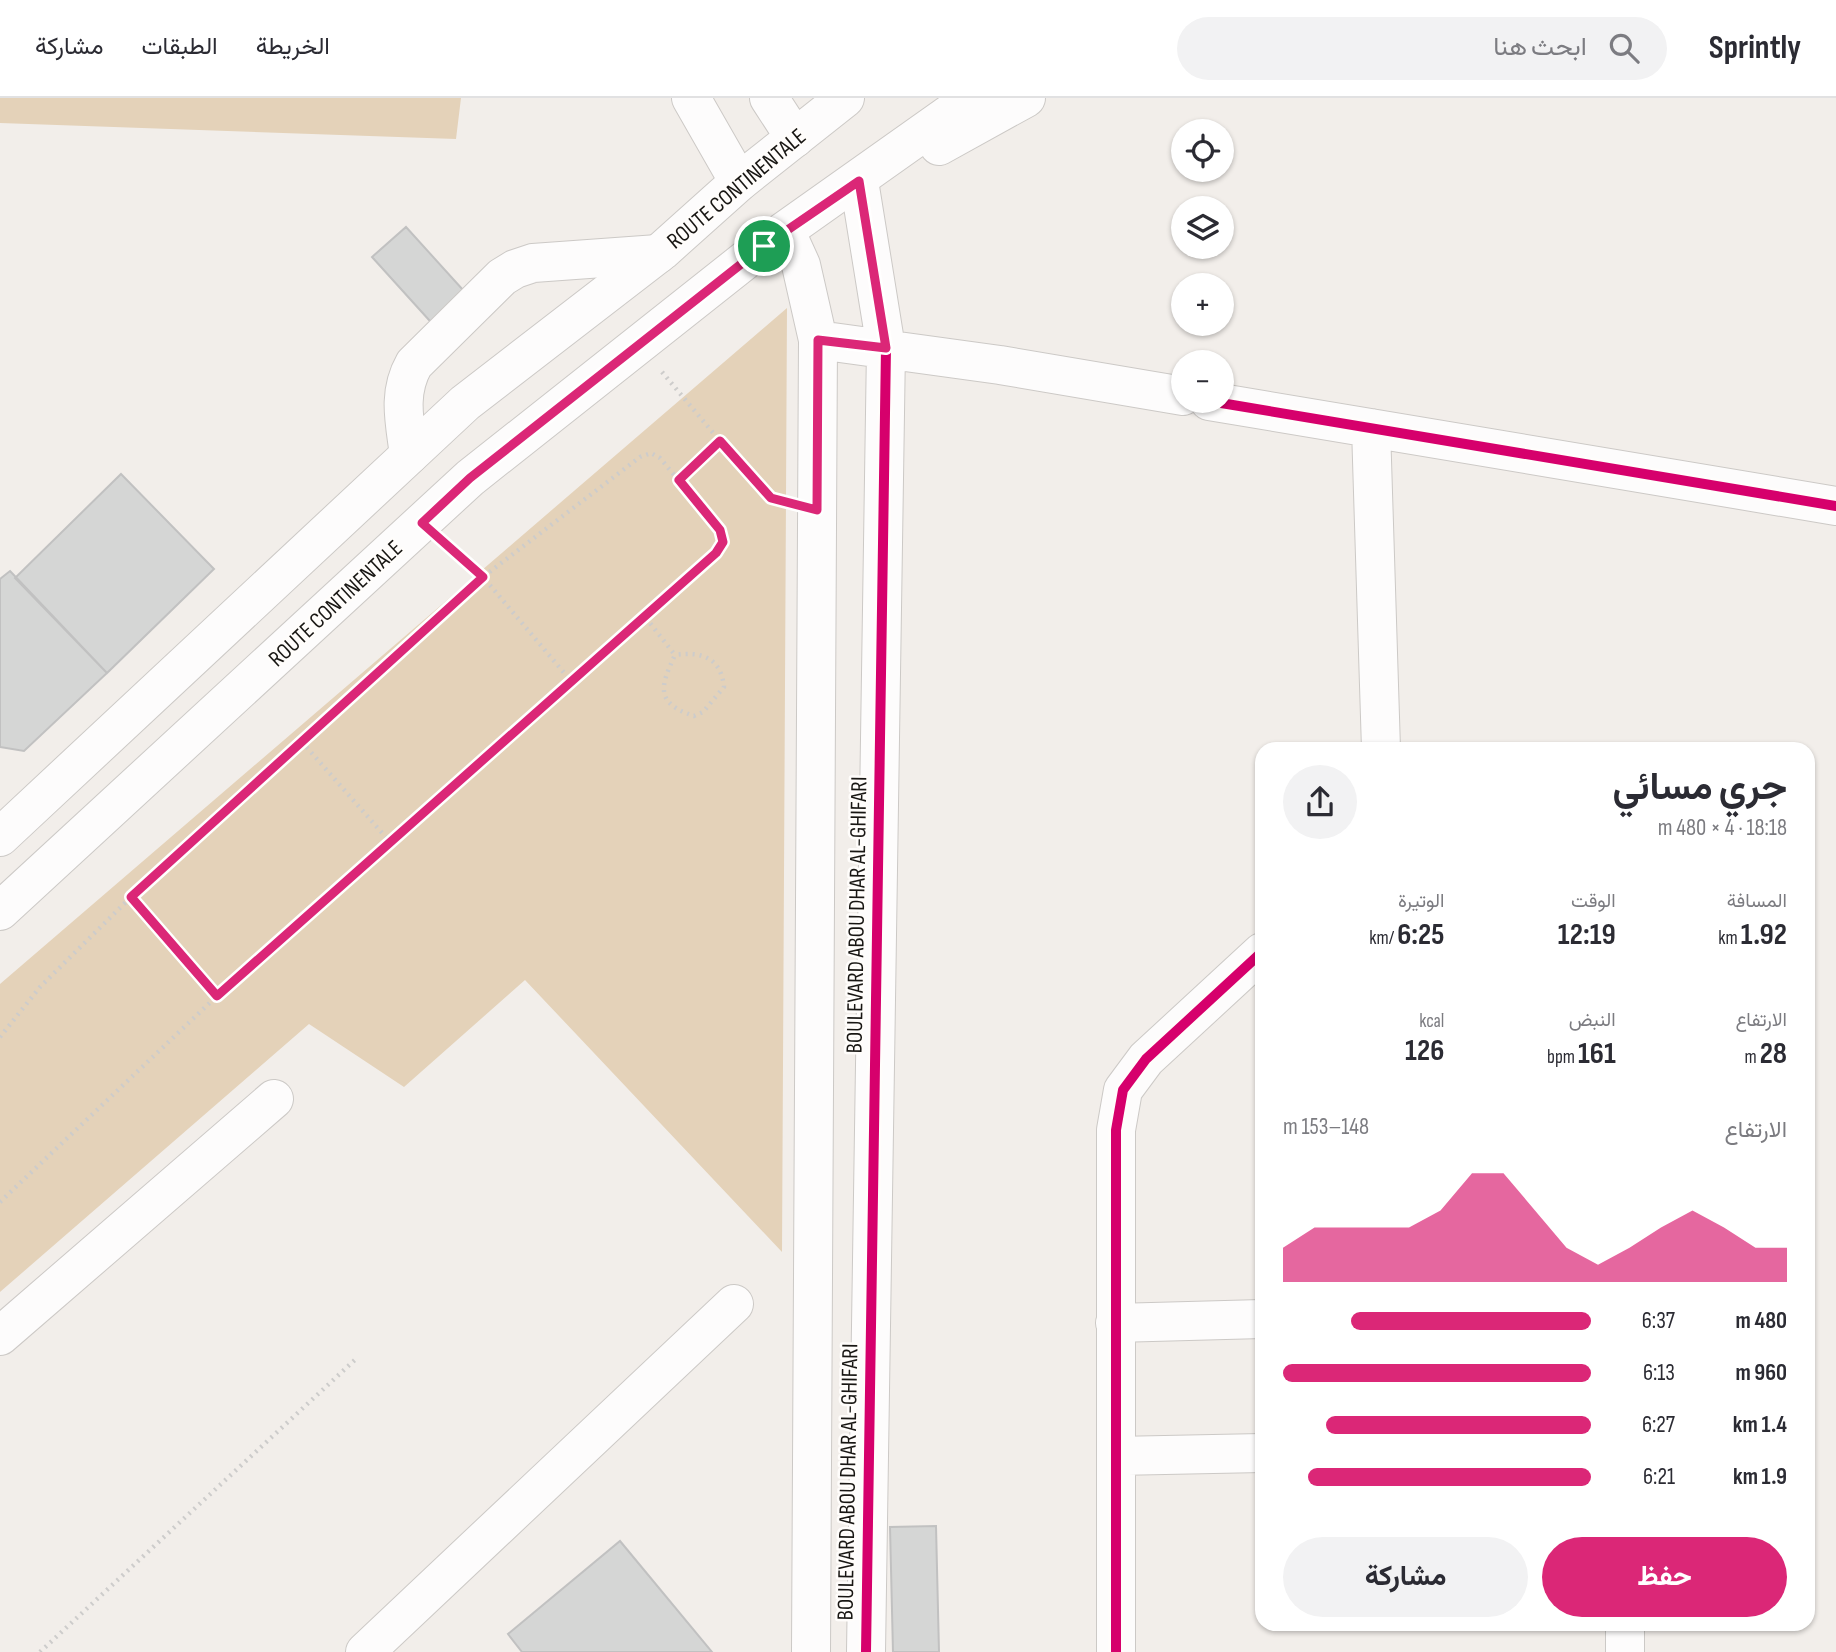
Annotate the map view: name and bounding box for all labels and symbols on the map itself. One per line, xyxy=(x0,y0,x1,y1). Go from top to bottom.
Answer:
street label: ROUTE CONTINENTALE xyxy=(661,122,812,255)
pin xyxy=(734,216,794,276)
street label: ROUTE CONTINENTALE xyxy=(263,535,408,673)
street label: BOULEVARD ABOU DHAR AL-GHIFARI xyxy=(841,776,873,1054)
street label: BOULEVARD ABOU DHAR AL-GHIFARI xyxy=(832,1343,864,1621)

